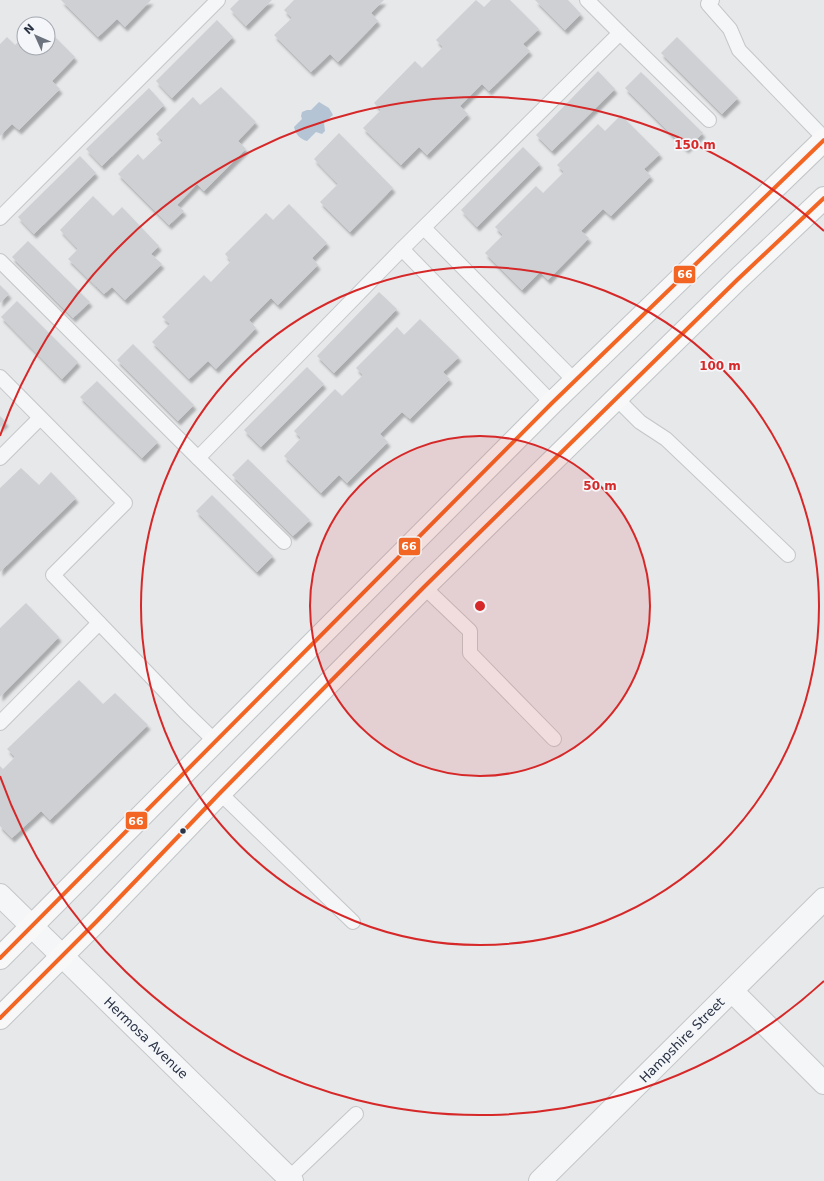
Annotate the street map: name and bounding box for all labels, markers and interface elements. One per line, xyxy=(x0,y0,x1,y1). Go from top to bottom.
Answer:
north arrow xyxy=(16,16,56,56)
text: N xyxy=(21,21,37,37)
text: 150 m xyxy=(674,138,716,152)
line badge: 66 xyxy=(673,265,696,284)
text: 66 xyxy=(677,268,693,281)
text: 100 m xyxy=(699,359,741,373)
text: 50 m xyxy=(583,479,617,493)
line badge: 66 xyxy=(398,537,421,556)
text: 66 xyxy=(401,540,417,553)
centre of rings xyxy=(473,599,487,613)
line badge: 66 xyxy=(125,811,148,830)
text: 66 xyxy=(128,815,144,828)
unlabelled marker xyxy=(178,826,188,836)
street label: Hermosa Avenue xyxy=(101,994,191,1082)
street label: Hampshire Street xyxy=(636,994,728,1086)

